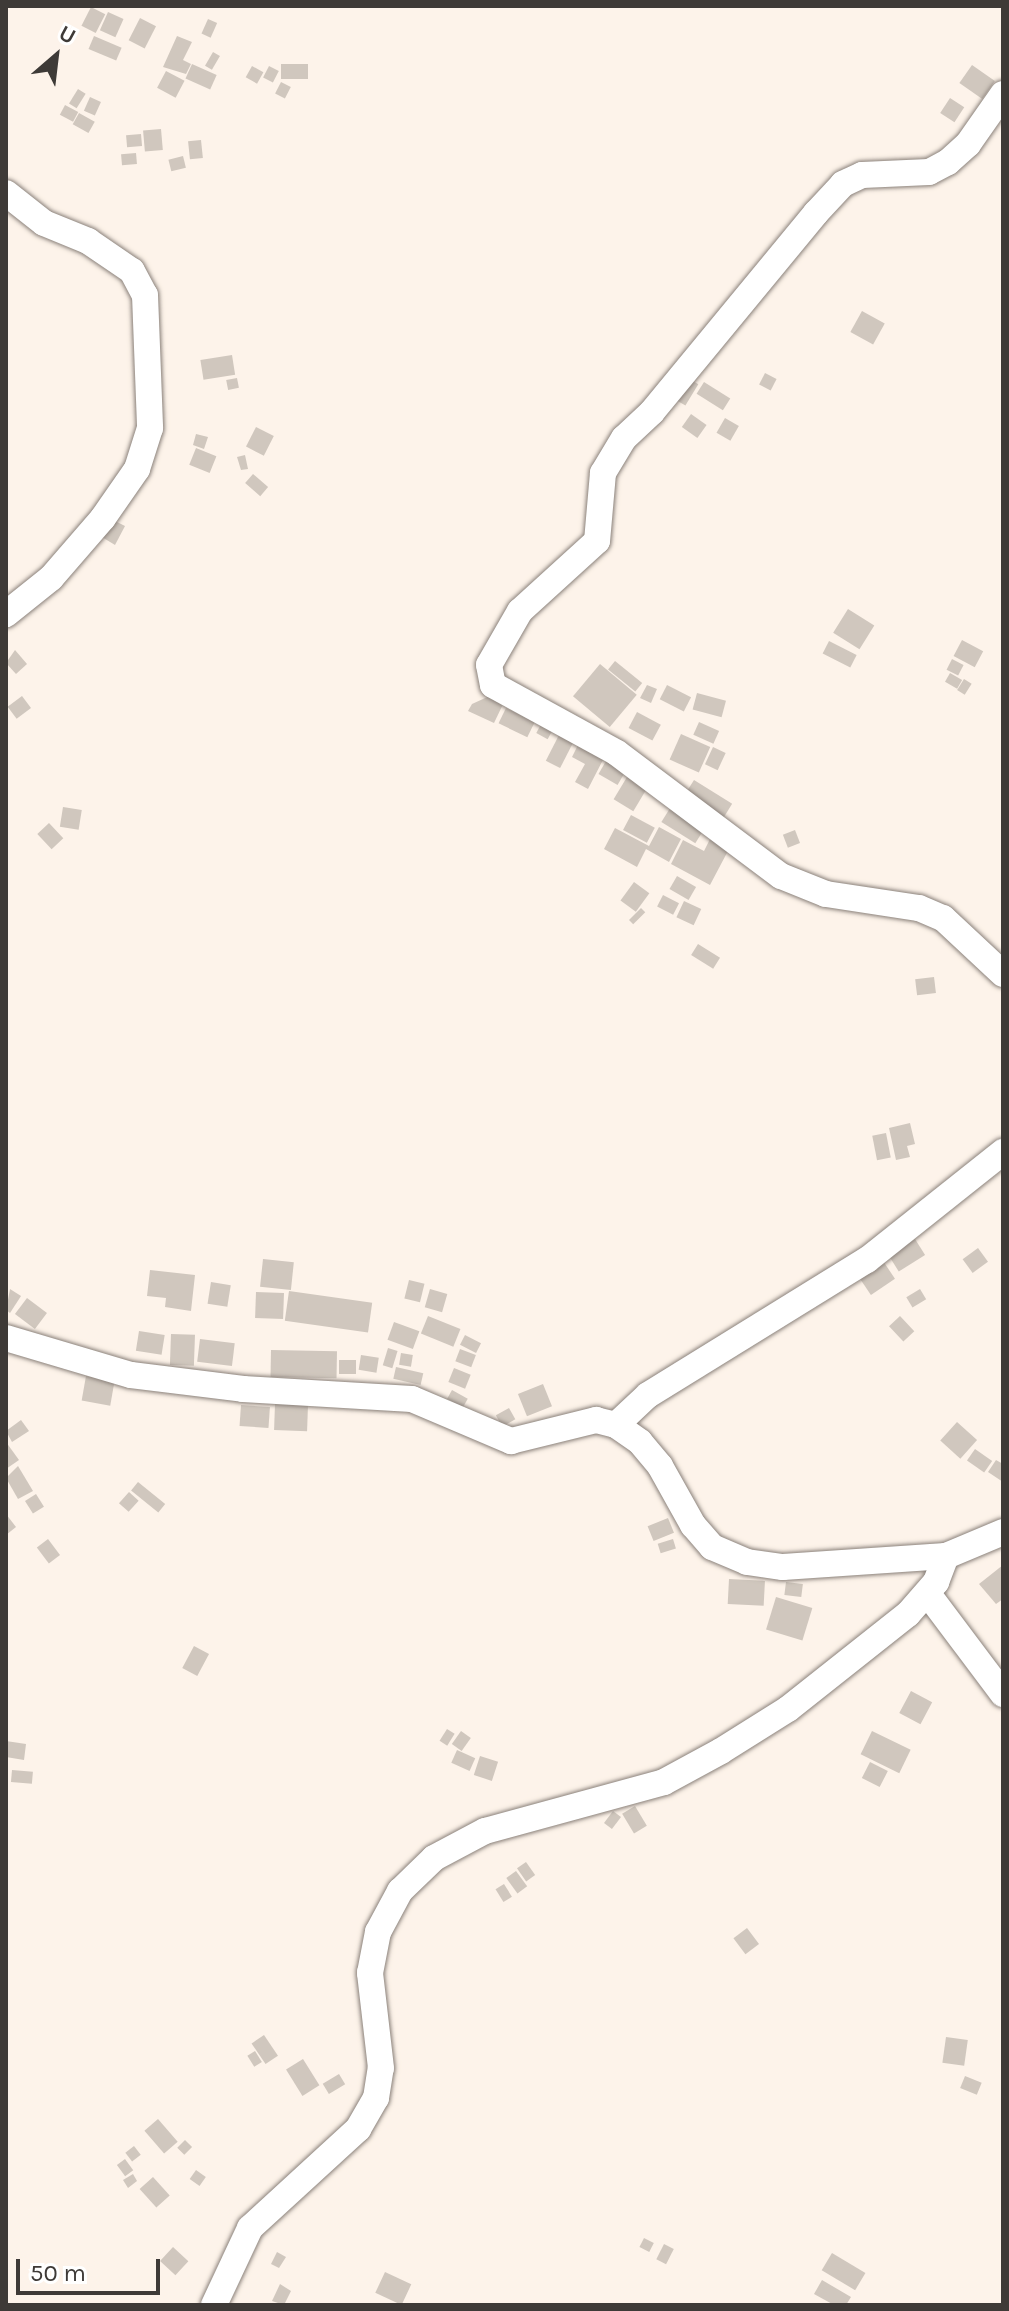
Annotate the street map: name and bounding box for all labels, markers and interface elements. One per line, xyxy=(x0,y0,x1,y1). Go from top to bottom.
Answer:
north arrow xyxy=(16,16,96,96)
text: U xyxy=(54,20,80,50)
scale bar xyxy=(20,2243,164,2293)
text: 50 m xyxy=(30,2259,86,2287)

